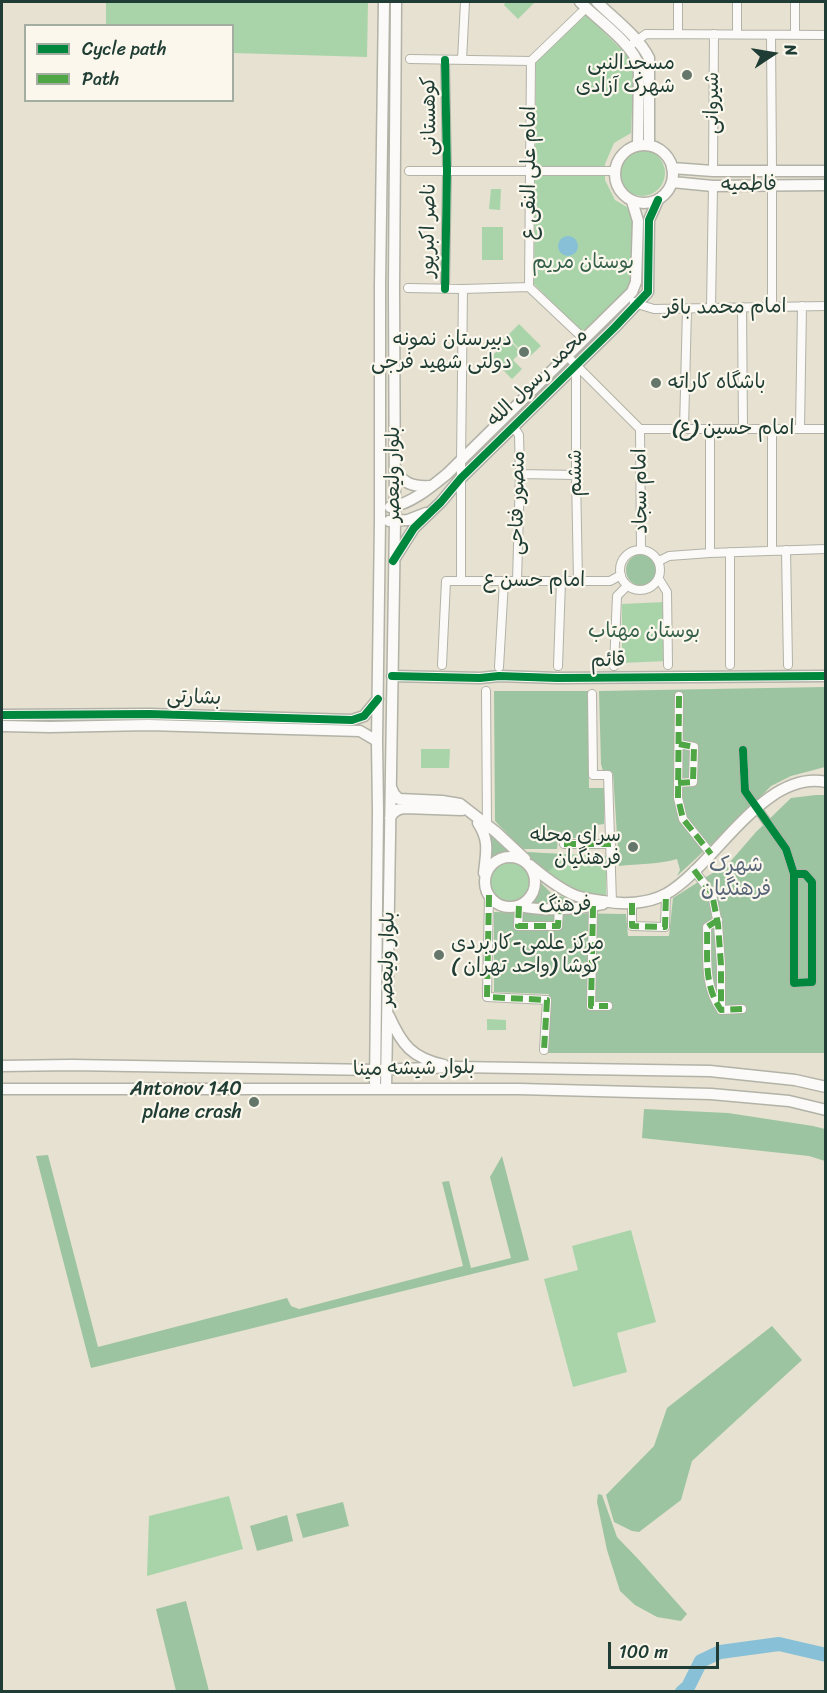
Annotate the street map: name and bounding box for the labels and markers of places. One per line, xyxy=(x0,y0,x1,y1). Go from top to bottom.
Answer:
place label: مسجدالنبی شهرک آزادی xyxy=(576,52,675,99)
marker: مسجدالنبی شهرک آزادی xyxy=(680,68,694,82)
place label: دبیرستان نمونه دولتی شهید فرجی xyxy=(371,328,512,375)
marker: دبیرستان نمونه دولتی شهید فرجی xyxy=(517,345,531,359)
place label: باشگاه کاراته xyxy=(668,371,766,395)
marker: باشگاه کاراته xyxy=(649,376,663,390)
place label: سرای محله فرهنگیان xyxy=(530,824,621,871)
marker: سرای محله فرهنگیان xyxy=(626,840,640,854)
place label: مرکز علمی-کاربردی کوشا (واحد تهران ) xyxy=(451,932,604,979)
marker: مرکز علمی-کاربردی کوشا (واحد تهران ) xyxy=(432,948,446,962)
place label: Antonov 140 plane crash xyxy=(130,1078,242,1125)
marker: Antonov 140 plane crash xyxy=(247,1095,261,1109)

